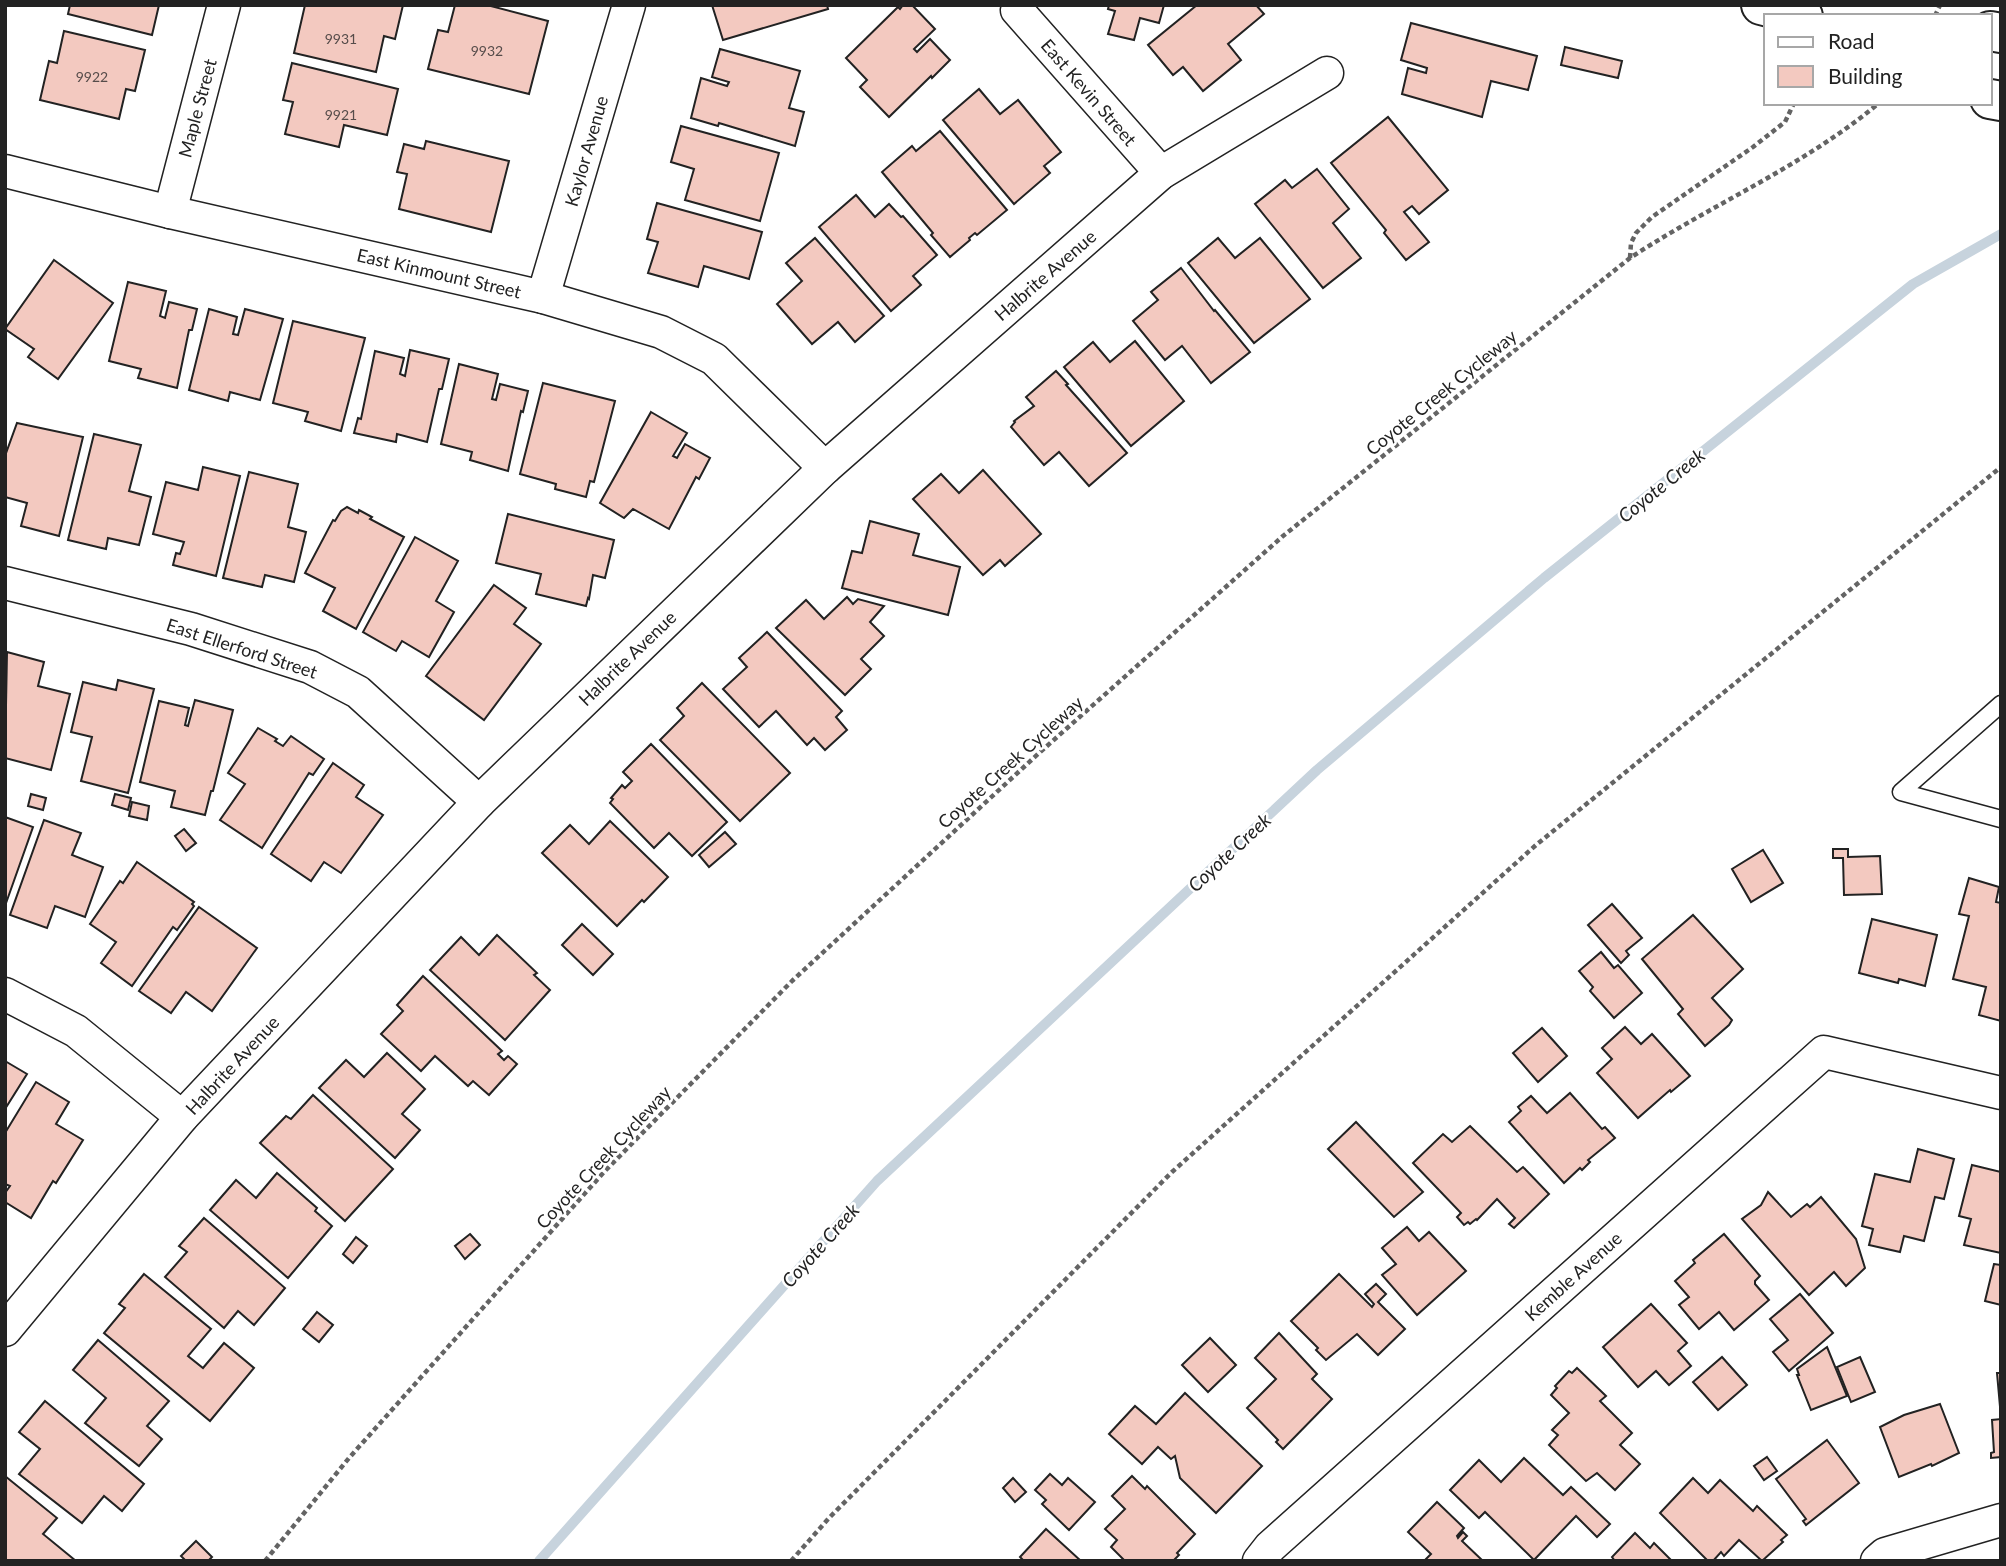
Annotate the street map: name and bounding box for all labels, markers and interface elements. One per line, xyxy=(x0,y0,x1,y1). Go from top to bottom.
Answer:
legend xyxy=(1764,14,1992,105)
text: Road xyxy=(1828,28,1875,53)
house number: 9931 xyxy=(325,30,357,47)
street label: East Kevin Street xyxy=(1037,34,1142,150)
house number: 9932 xyxy=(471,42,503,59)
street label: Maple Street xyxy=(173,56,221,160)
text: Building xyxy=(1828,63,1903,88)
house number: 9922 xyxy=(76,68,108,85)
street label: Kaylor Avenue xyxy=(560,93,612,209)
house number: 9921 xyxy=(325,106,357,123)
street label: Halbrite Avenue xyxy=(990,225,1100,325)
street label: East Kinmount Street xyxy=(355,243,524,303)
street label: Coyote Creek Cycleway xyxy=(1361,324,1521,459)
water label: Coyote Creek xyxy=(1613,442,1710,527)
street label: Halbrite Avenue xyxy=(574,606,680,710)
street label: East Ellerford Street xyxy=(164,613,321,683)
street label: Coyote Creek Cycleway xyxy=(933,691,1087,833)
water label: Coyote Creek xyxy=(1183,807,1276,896)
street label: Halbrite Avenue xyxy=(181,1011,283,1119)
street label: Coyote Creek Cycleway xyxy=(531,1080,675,1233)
water label: Coyote Creek xyxy=(776,1198,864,1292)
street label: Kemble Avenue xyxy=(1520,1227,1626,1325)

